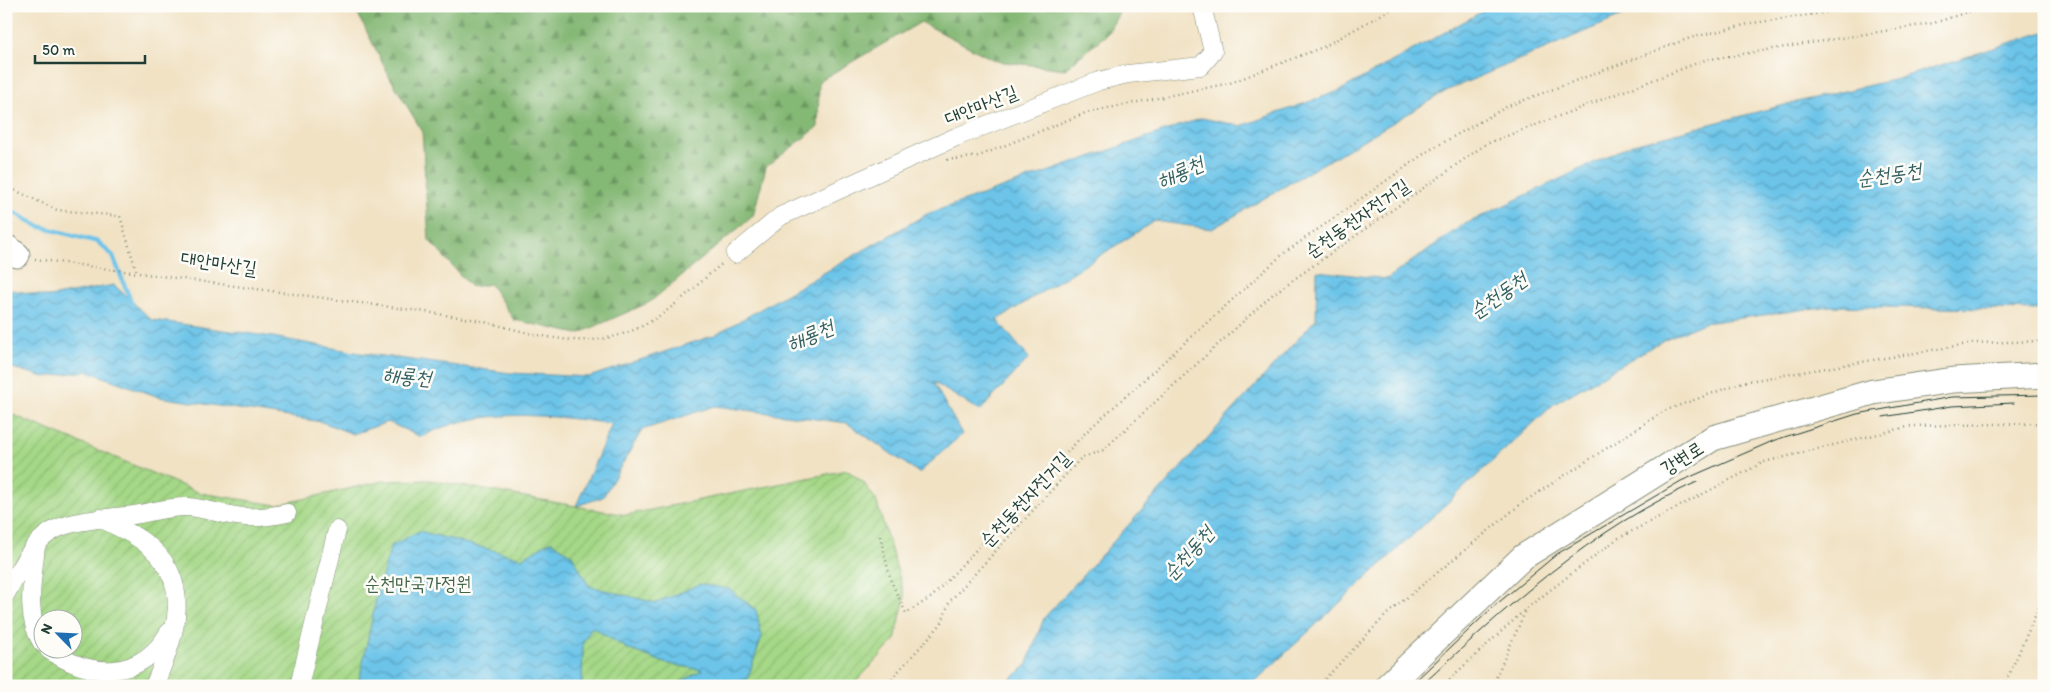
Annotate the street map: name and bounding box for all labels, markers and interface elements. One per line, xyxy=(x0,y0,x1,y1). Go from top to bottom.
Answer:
scale bar xyxy=(35,32,145,64)
text: 50 m xyxy=(42,41,75,59)
street label: 대안마산길 xyxy=(941,80,1021,130)
water label: 해룡천 xyxy=(1153,150,1209,193)
water label: 순천동천 xyxy=(1855,157,1924,190)
street label: 순천동천자전거길 xyxy=(1300,174,1414,262)
street label: 대안마산길 xyxy=(180,246,258,280)
water label: 순천동천 xyxy=(1465,266,1533,323)
water label: 해룡천 xyxy=(783,314,839,355)
water label: 해룡천 xyxy=(382,362,434,390)
street label: 강변로 xyxy=(1656,436,1708,480)
street label: 순천동천자전거길 xyxy=(975,446,1075,552)
water label: 순천동천 xyxy=(1158,520,1220,585)
park label: 순천만국가정원 xyxy=(364,572,472,595)
north arrow xyxy=(32,610,82,660)
text: N xyxy=(37,621,56,637)

